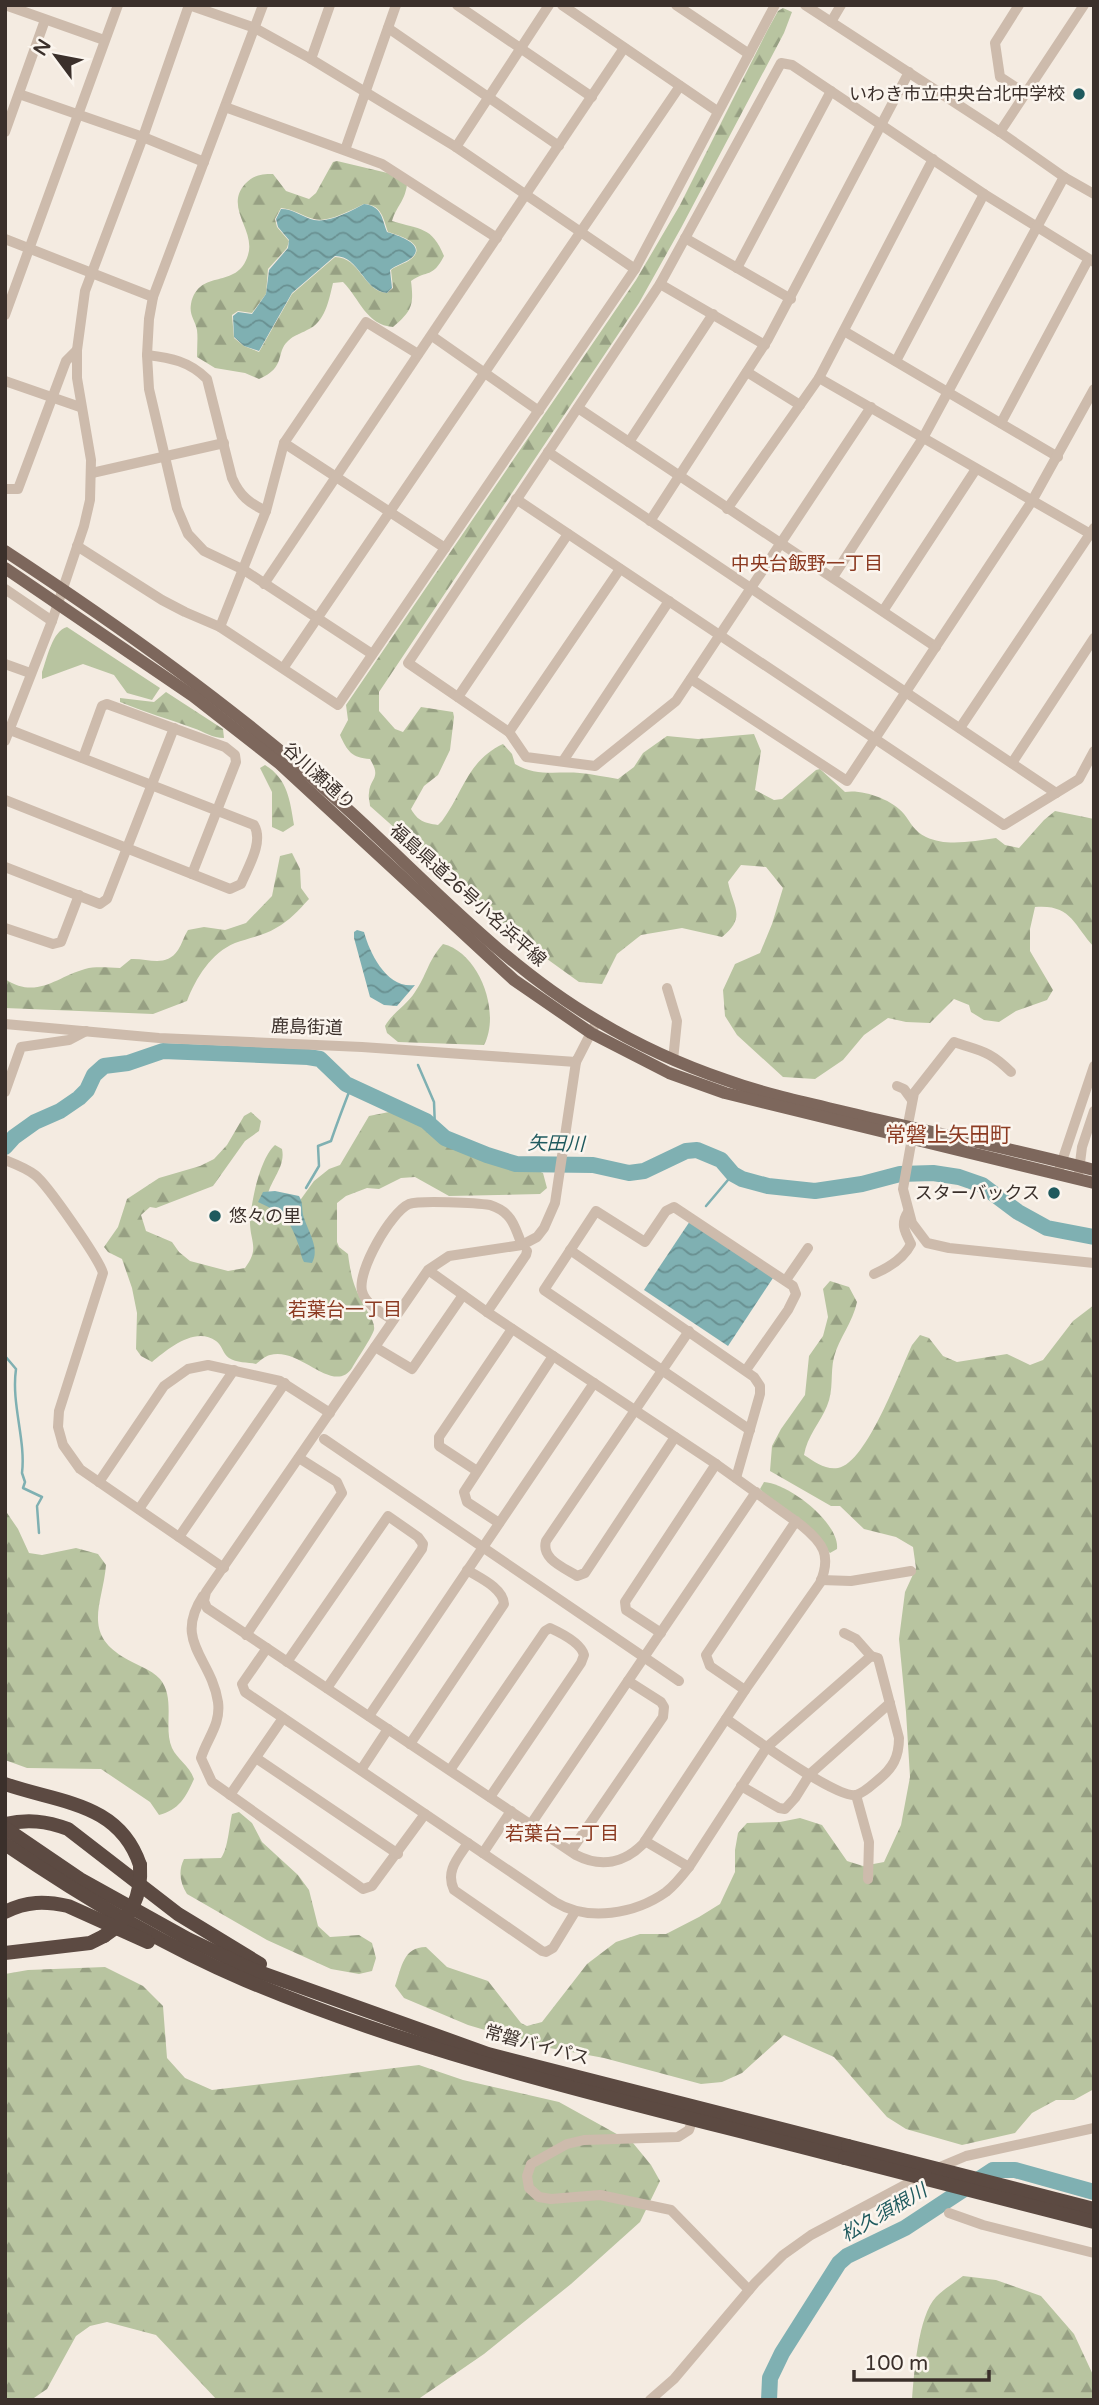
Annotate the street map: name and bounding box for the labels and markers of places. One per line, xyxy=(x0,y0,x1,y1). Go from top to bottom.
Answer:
place label: いわき市立中央台北中学校 xyxy=(849,83,1065,105)
marker: いわき市立中央台北中学校 xyxy=(1071,86,1087,102)
place label: スターバックス xyxy=(915,1182,1040,1204)
marker: スターバックス xyxy=(1046,1185,1062,1201)
place label: 悠々の里 xyxy=(229,1205,301,1227)
marker: 悠々の里 xyxy=(207,1208,223,1224)

